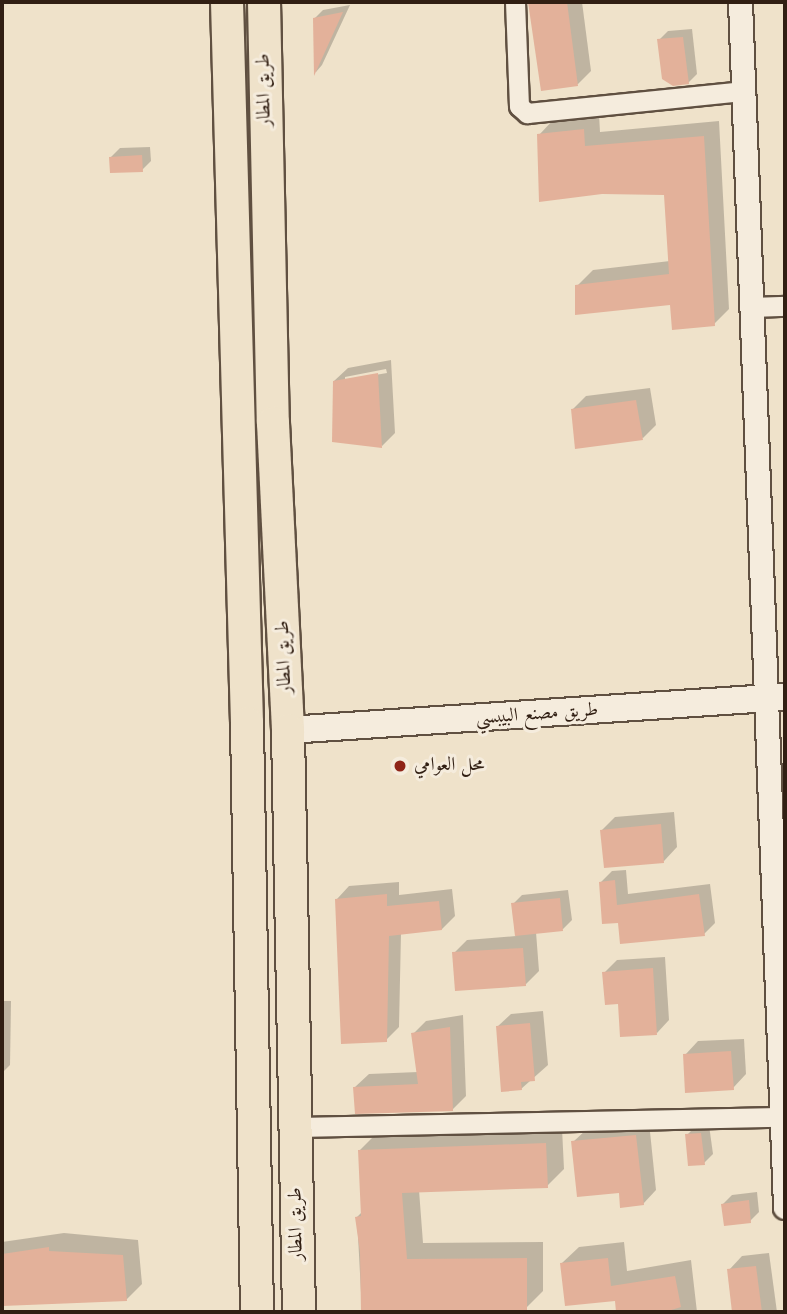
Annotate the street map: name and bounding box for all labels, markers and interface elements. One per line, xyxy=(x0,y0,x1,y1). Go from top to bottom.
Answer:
street label: طريق المطار xyxy=(253,53,277,127)
street label: طريق المطار xyxy=(272,620,298,694)
street label: طريق مصنع البيبسي xyxy=(475,699,599,731)
place label: محل العوامي xyxy=(414,755,485,777)
marker: محل العوامي xyxy=(392,758,408,774)
street label: طريق المطار xyxy=(285,1187,309,1261)

